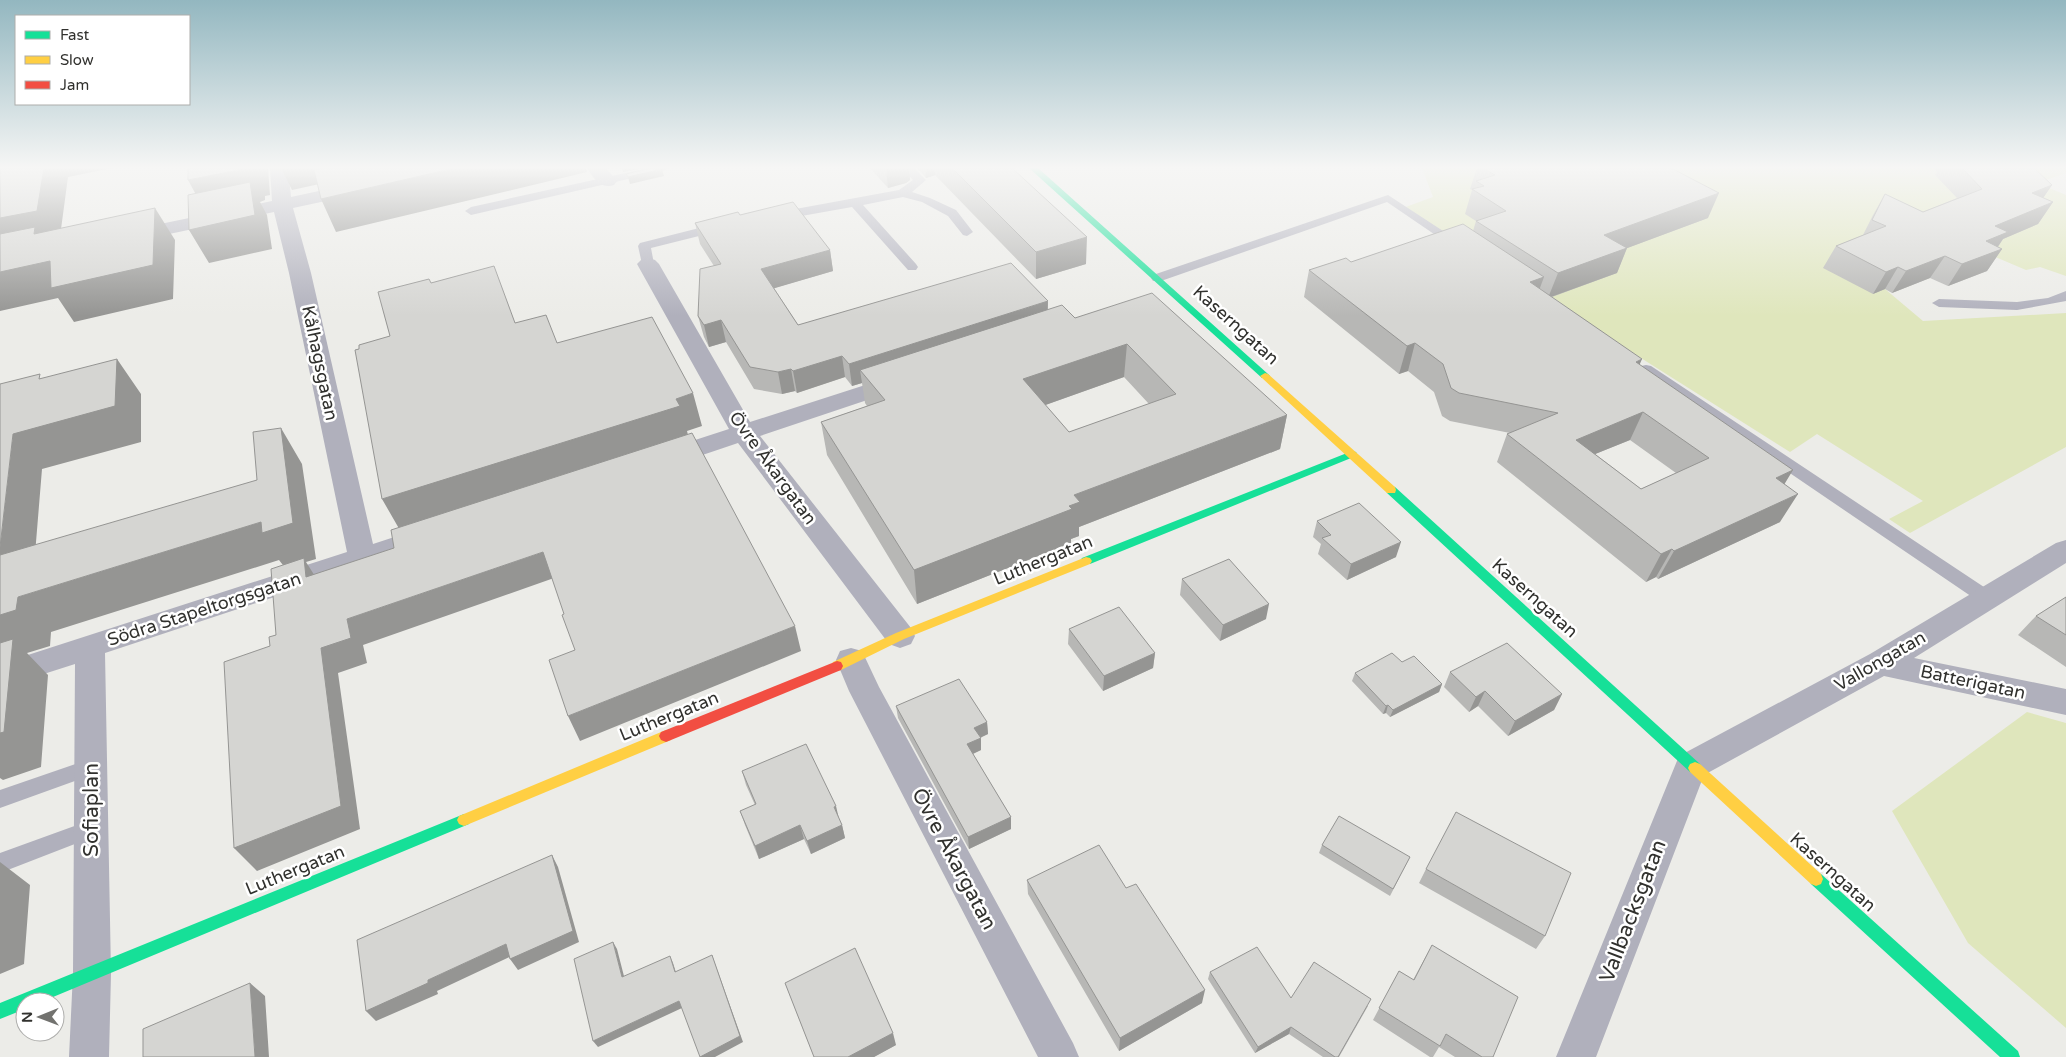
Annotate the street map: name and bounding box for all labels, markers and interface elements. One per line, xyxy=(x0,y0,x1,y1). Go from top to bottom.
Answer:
legend xyxy=(15,15,190,105)
text: Fast xyxy=(60,26,90,44)
text: Slow xyxy=(60,51,94,69)
text: Jam xyxy=(60,76,89,94)
street label: Kaserngatan xyxy=(1188,281,1284,369)
street label: Kålhagsgatan xyxy=(297,304,343,422)
street label: Övre Åkargatan xyxy=(725,407,821,529)
street label: Luthergatan xyxy=(990,530,1096,590)
street label: Kaserngatan xyxy=(1487,554,1583,642)
street label: Södra Stapeltorgsgatan xyxy=(104,567,304,651)
street label: Vallongatan xyxy=(1830,626,1930,696)
street label: Batterigatan xyxy=(1918,660,2028,704)
street label: Luthergatan xyxy=(616,686,722,746)
street label: Sofiaplan xyxy=(79,763,104,857)
street label: Övre Åkargatan xyxy=(906,784,1002,934)
street label: Kaserngatan xyxy=(1785,828,1881,916)
street label: Vallbacksgatan xyxy=(1594,836,1672,986)
street label: Luthergatan xyxy=(242,840,348,900)
north arrow xyxy=(15,992,65,1042)
text: N xyxy=(19,1011,36,1023)

